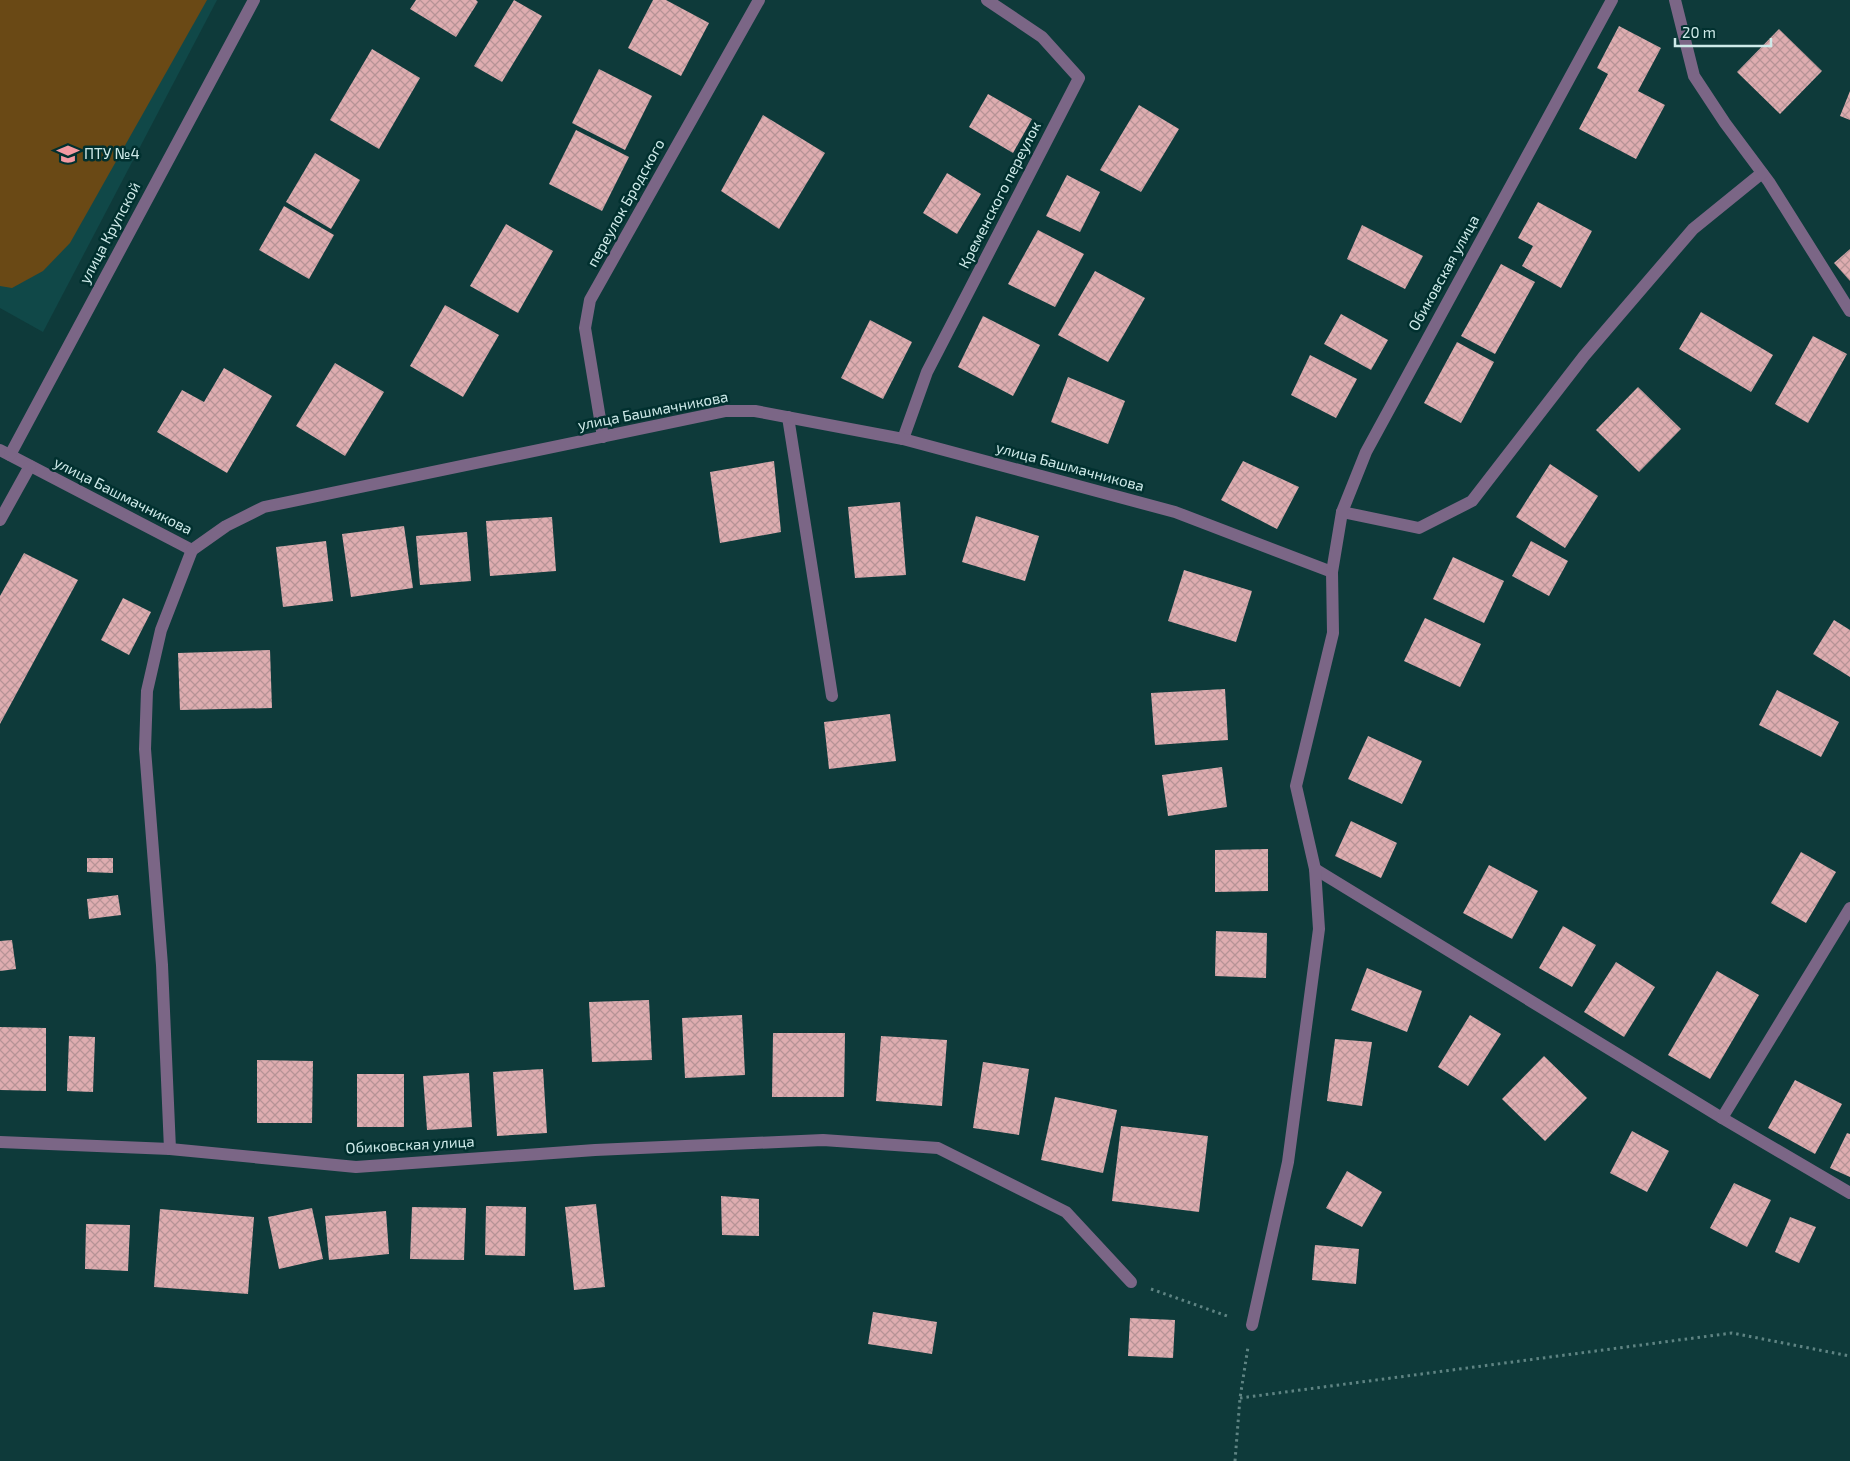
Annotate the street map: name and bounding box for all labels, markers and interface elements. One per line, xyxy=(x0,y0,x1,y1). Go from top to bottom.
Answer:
scale bar xyxy=(1675,15,1771,47)
text: 20 m xyxy=(1682,23,1716,41)
street label: Кременского переулок xyxy=(954,118,1045,271)
street label: переулок Бродского xyxy=(582,135,669,270)
school or university icon: ПТУ №4 xyxy=(55,141,81,167)
place label: ПТУ №4 xyxy=(84,144,140,162)
street label: улица Крупской xyxy=(75,179,144,287)
street label: Обиковская улица xyxy=(1404,212,1483,334)
street label: улица Башмачникова xyxy=(576,387,730,434)
street label: улица Башмачникова xyxy=(994,438,1146,495)
street label: улица Башмачникова xyxy=(51,452,196,539)
street label: Обиковская улица xyxy=(345,1132,475,1157)

